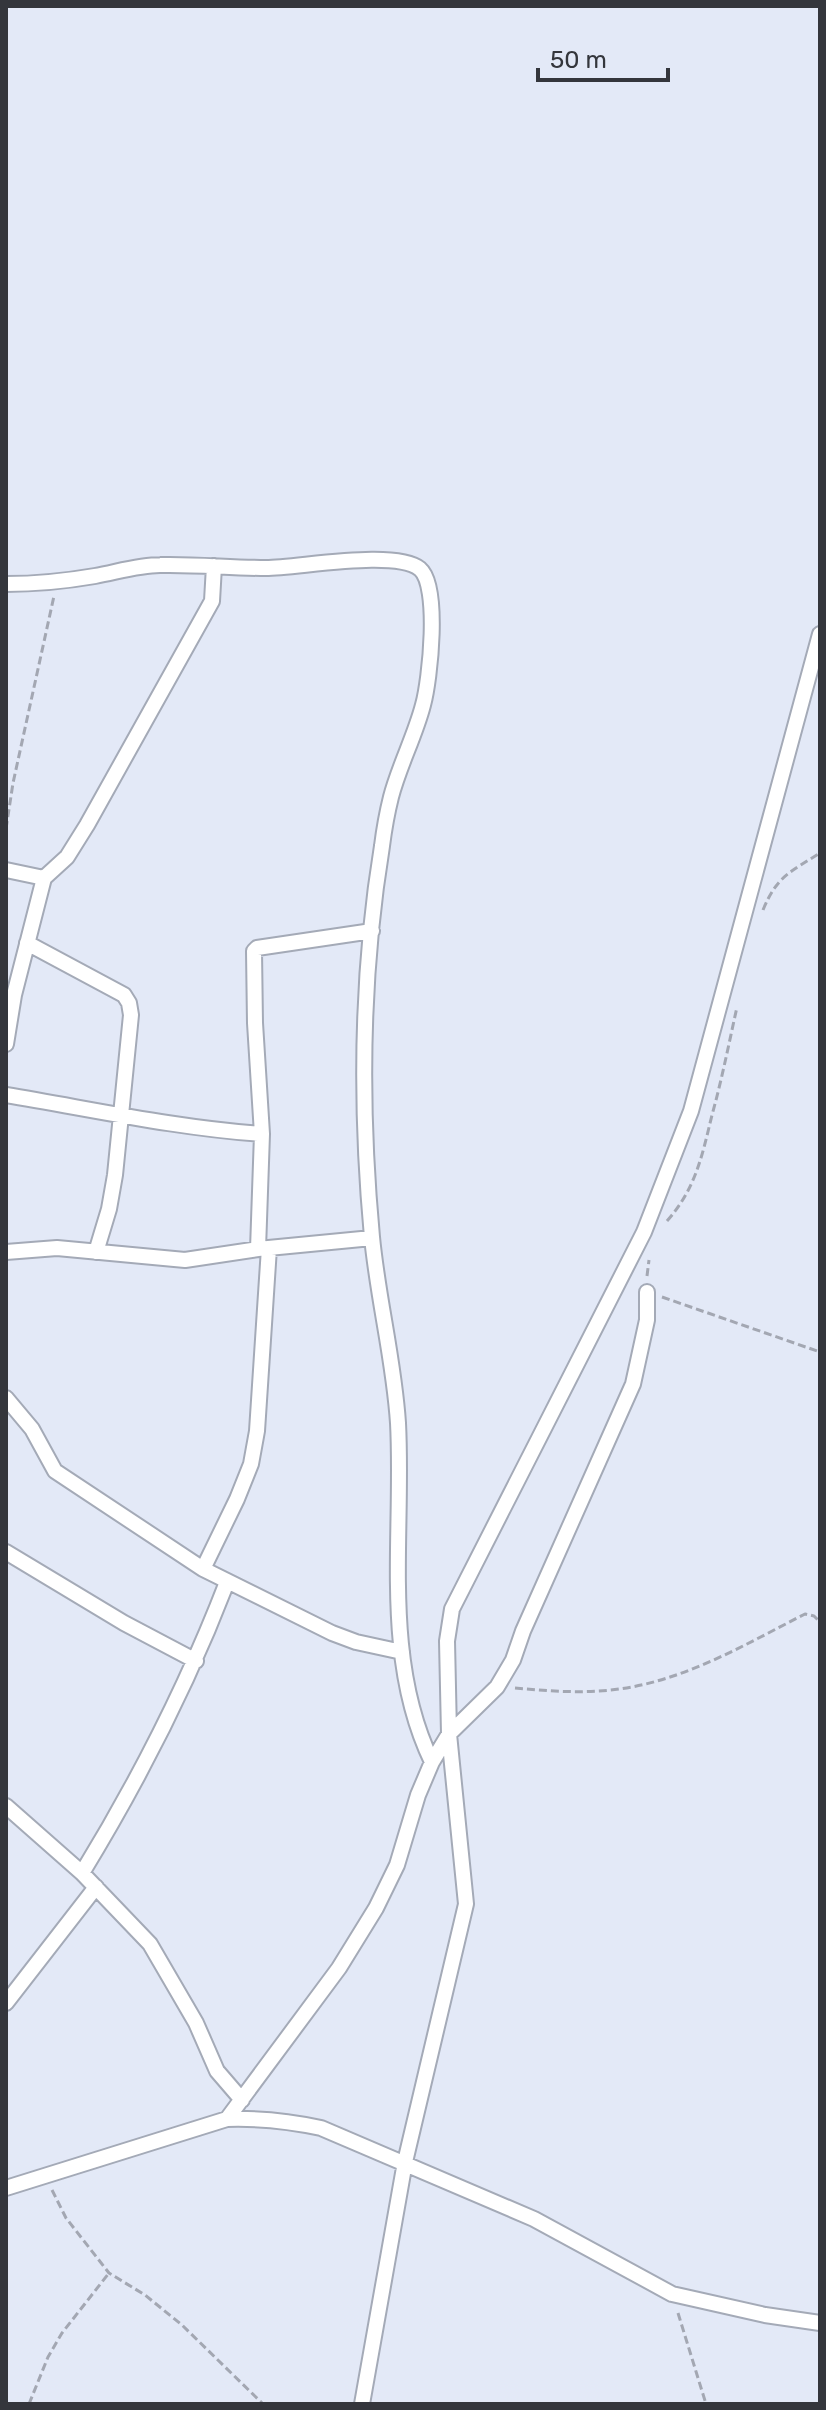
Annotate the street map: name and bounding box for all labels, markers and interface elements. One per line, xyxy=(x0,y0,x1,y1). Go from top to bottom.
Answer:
scale bar xyxy=(538,32,668,82)
text: 50 m xyxy=(550,46,607,74)

